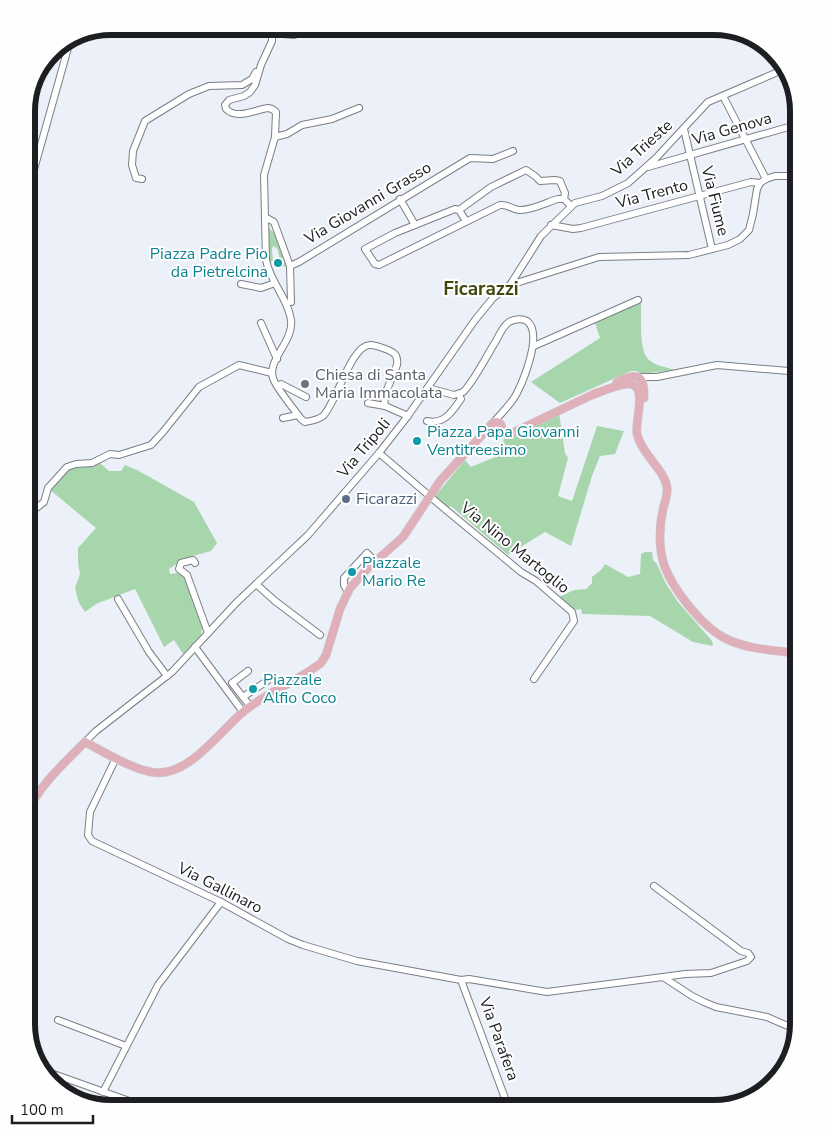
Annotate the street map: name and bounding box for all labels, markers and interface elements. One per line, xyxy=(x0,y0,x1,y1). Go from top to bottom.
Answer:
street label: Via Genova xyxy=(689,107,774,151)
street label: Via Trieste xyxy=(606,115,677,182)
street label: Via Giovanni Grasso xyxy=(300,156,435,250)
street label: Via Fiume xyxy=(695,163,734,238)
street label: Via Trento xyxy=(613,174,690,214)
place label: Piazza Padre Pio da Pietrelcina xyxy=(150,243,268,283)
marker: Piazza Padre Pio da Pietrelcina xyxy=(272,257,284,269)
district label: Ficarazzi xyxy=(443,276,519,302)
place label: Chiesa di Santa Maria Immacolata xyxy=(315,364,443,404)
marker: Chiesa di Santa Maria Immacolata xyxy=(299,378,311,390)
street label: Via Tripoli xyxy=(332,413,396,483)
place label: Piazza Papa Giovanni Ventitreesimo xyxy=(426,421,579,461)
marker: Piazza Papa Giovanni Ventitreesimo xyxy=(411,435,423,447)
place label: Ficarazzi xyxy=(356,488,417,510)
marker: Ficarazzi xyxy=(340,493,352,505)
street label: Via Nino Martoglio xyxy=(455,497,574,599)
place label: Piazzale Mario Re xyxy=(362,552,426,592)
marker: Piazzale Mario Re xyxy=(346,566,358,578)
place label: Piazzale Alfio Coco xyxy=(263,669,337,709)
marker: Piazzale Alfio Coco xyxy=(247,683,259,695)
street label: Via Gallinaro xyxy=(173,857,266,919)
street label: Via Parafera xyxy=(473,993,524,1084)
scale bar xyxy=(12,1092,94,1124)
text: 100 m xyxy=(20,1100,64,1120)

